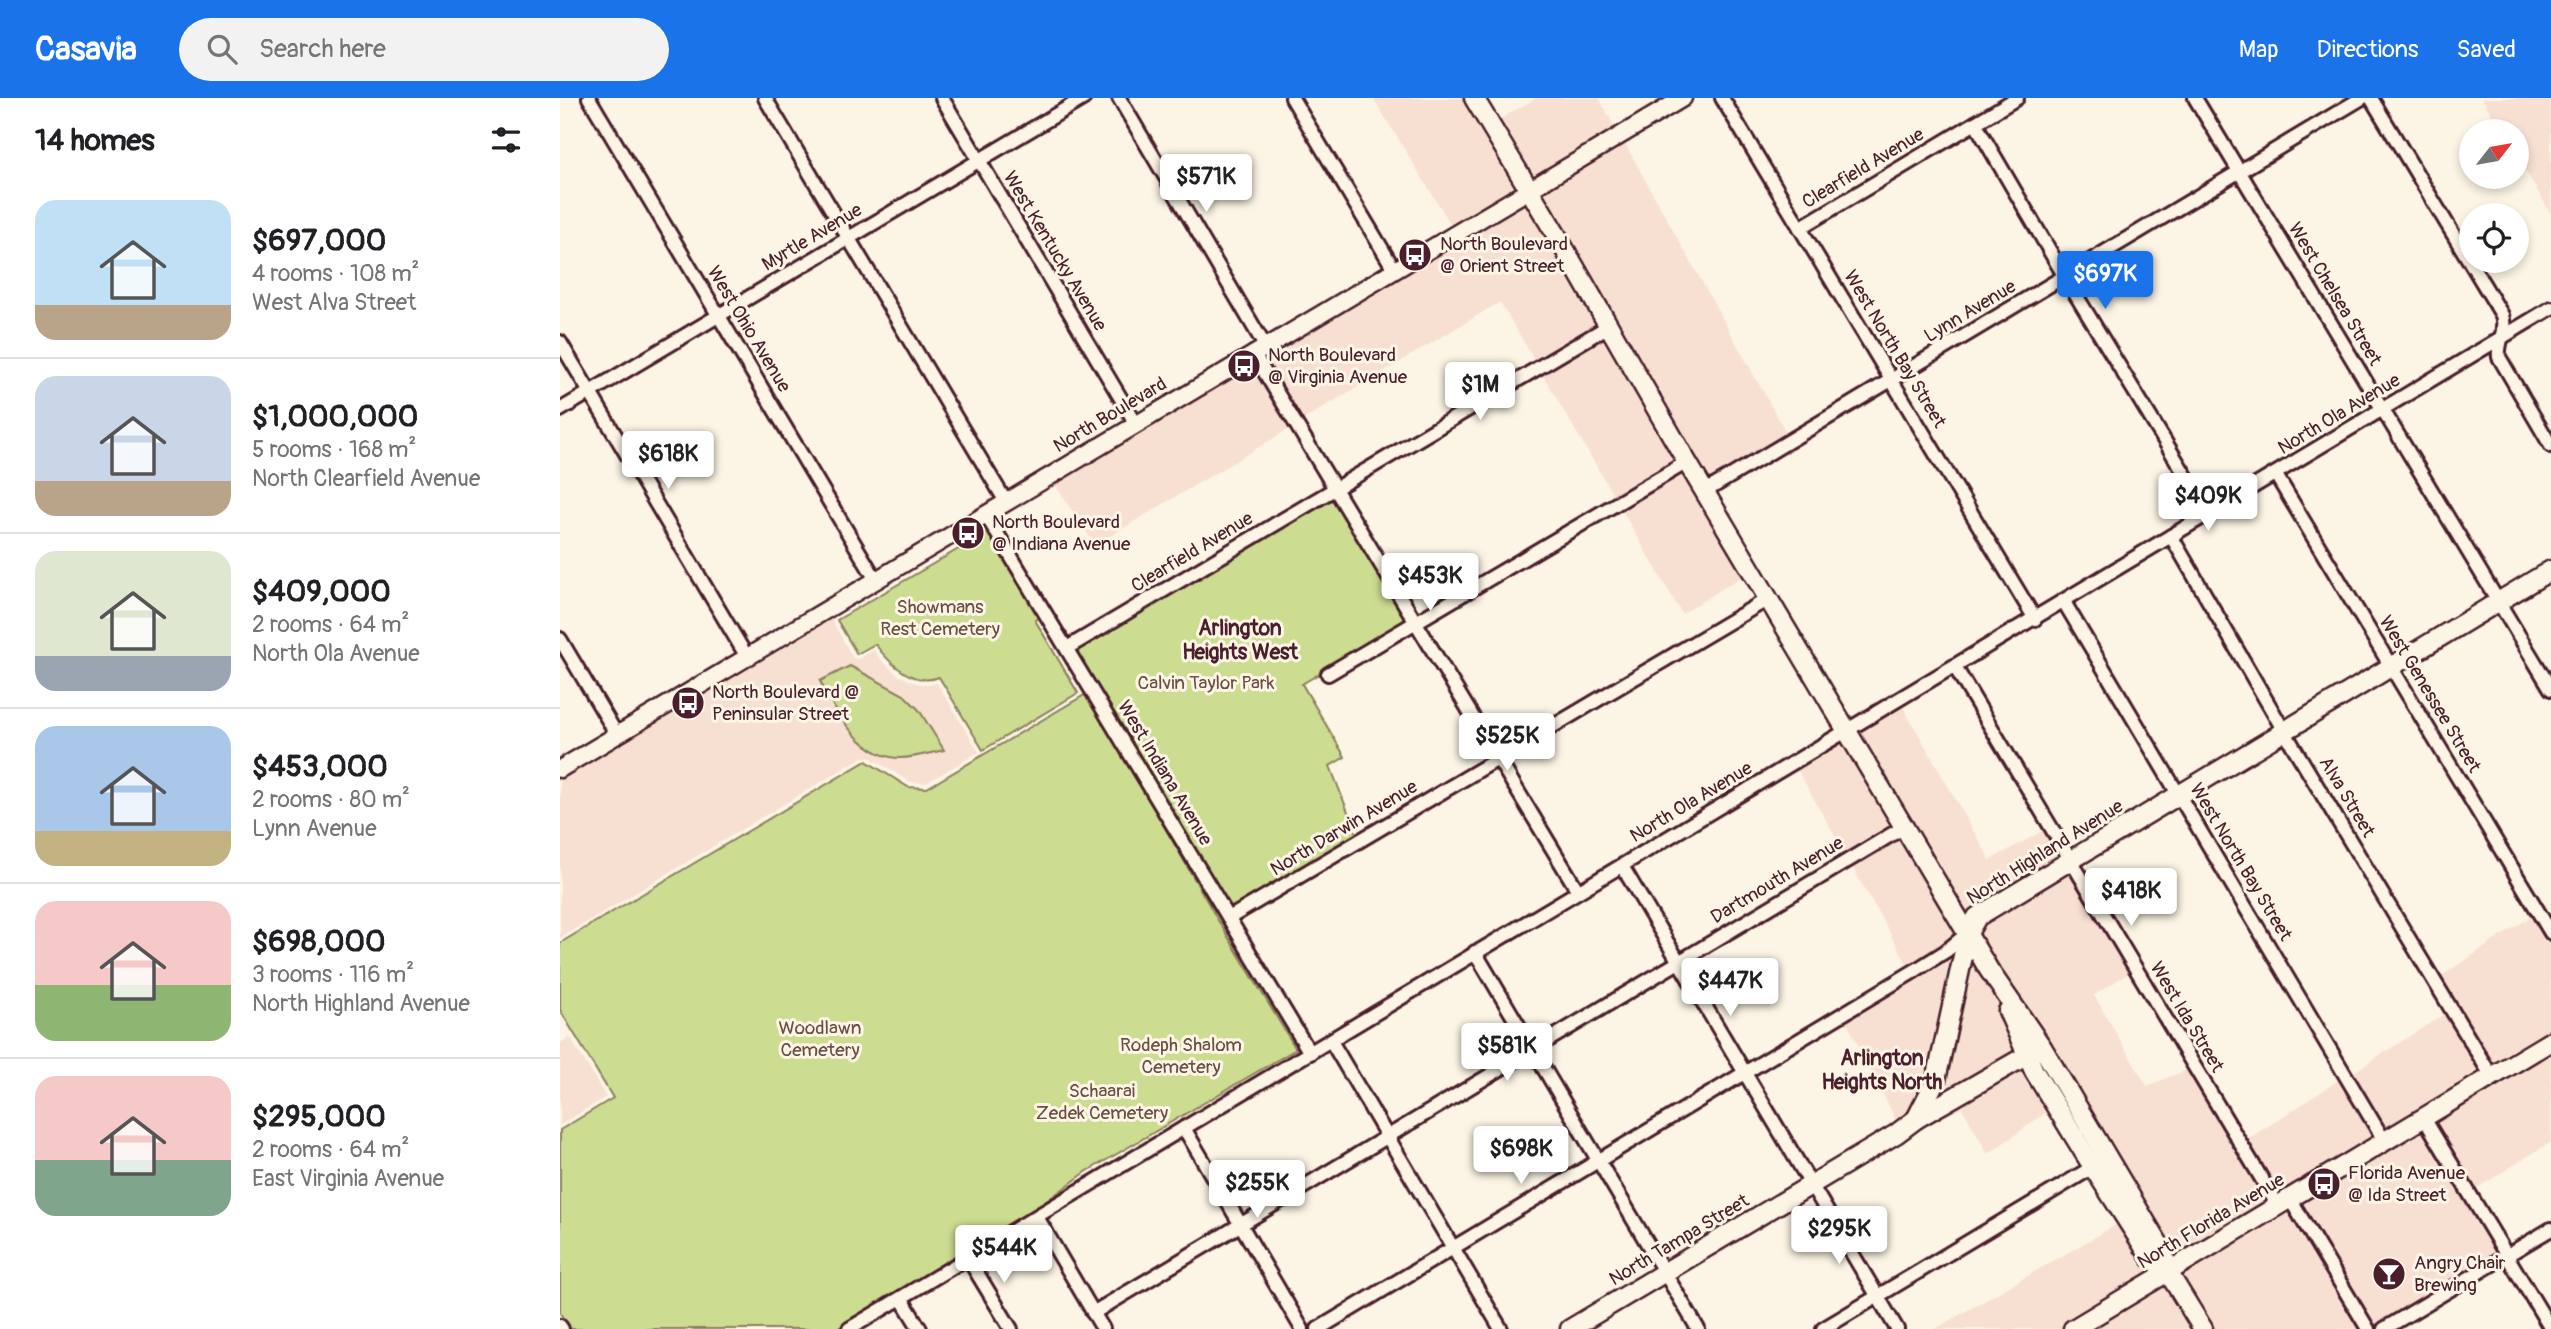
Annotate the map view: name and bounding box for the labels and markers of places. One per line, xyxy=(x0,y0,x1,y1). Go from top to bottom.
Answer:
pin: $571K xyxy=(1157,155,1255,214)
place label: North Boulevard @ Orient Street xyxy=(1440,232,1568,278)
bus stop icon: North Boulevard @ Orient Street xyxy=(1396,236,1434,274)
pin: $697K xyxy=(2056,252,2154,311)
place label: North Boulevard @ Virginia Avenue xyxy=(1268,343,1408,389)
bus stop icon: North Boulevard @ Virginia Avenue xyxy=(1225,347,1263,385)
pin: $1M xyxy=(1446,362,1514,422)
pin: $618K xyxy=(619,432,717,491)
pin: $409K xyxy=(2159,474,2257,533)
place label: North Boulevard @ Indiana Avenue xyxy=(992,510,1131,556)
bus stop icon: North Boulevard @ Indiana Avenue xyxy=(949,514,987,552)
pin: $453K xyxy=(1381,554,1479,613)
place label: North Boulevard @ Peninsular Street xyxy=(712,680,859,726)
bus stop icon: North Boulevard @ Peninsular Street xyxy=(669,684,707,722)
pin: $525K xyxy=(1458,714,1556,773)
pin: $418K xyxy=(2082,868,2180,928)
pin: $447K xyxy=(1681,958,1779,1018)
pin: $581K xyxy=(1458,1024,1556,1083)
pin: $698K xyxy=(1472,1126,1570,1186)
pin: $255K xyxy=(1208,1160,1306,1220)
place label: Florida Avenue @ Ida Street xyxy=(2348,1161,2466,1207)
bus stop icon: Florida Avenue @ Ida Street xyxy=(2305,1165,2343,1203)
pin: $295K xyxy=(1790,1206,1888,1266)
pin: $544K xyxy=(955,1226,1053,1285)
place label: Angry Chair Brewing xyxy=(2414,1251,2506,1297)
bar icon: Angry Chair Brewing xyxy=(2370,1255,2408,1293)

